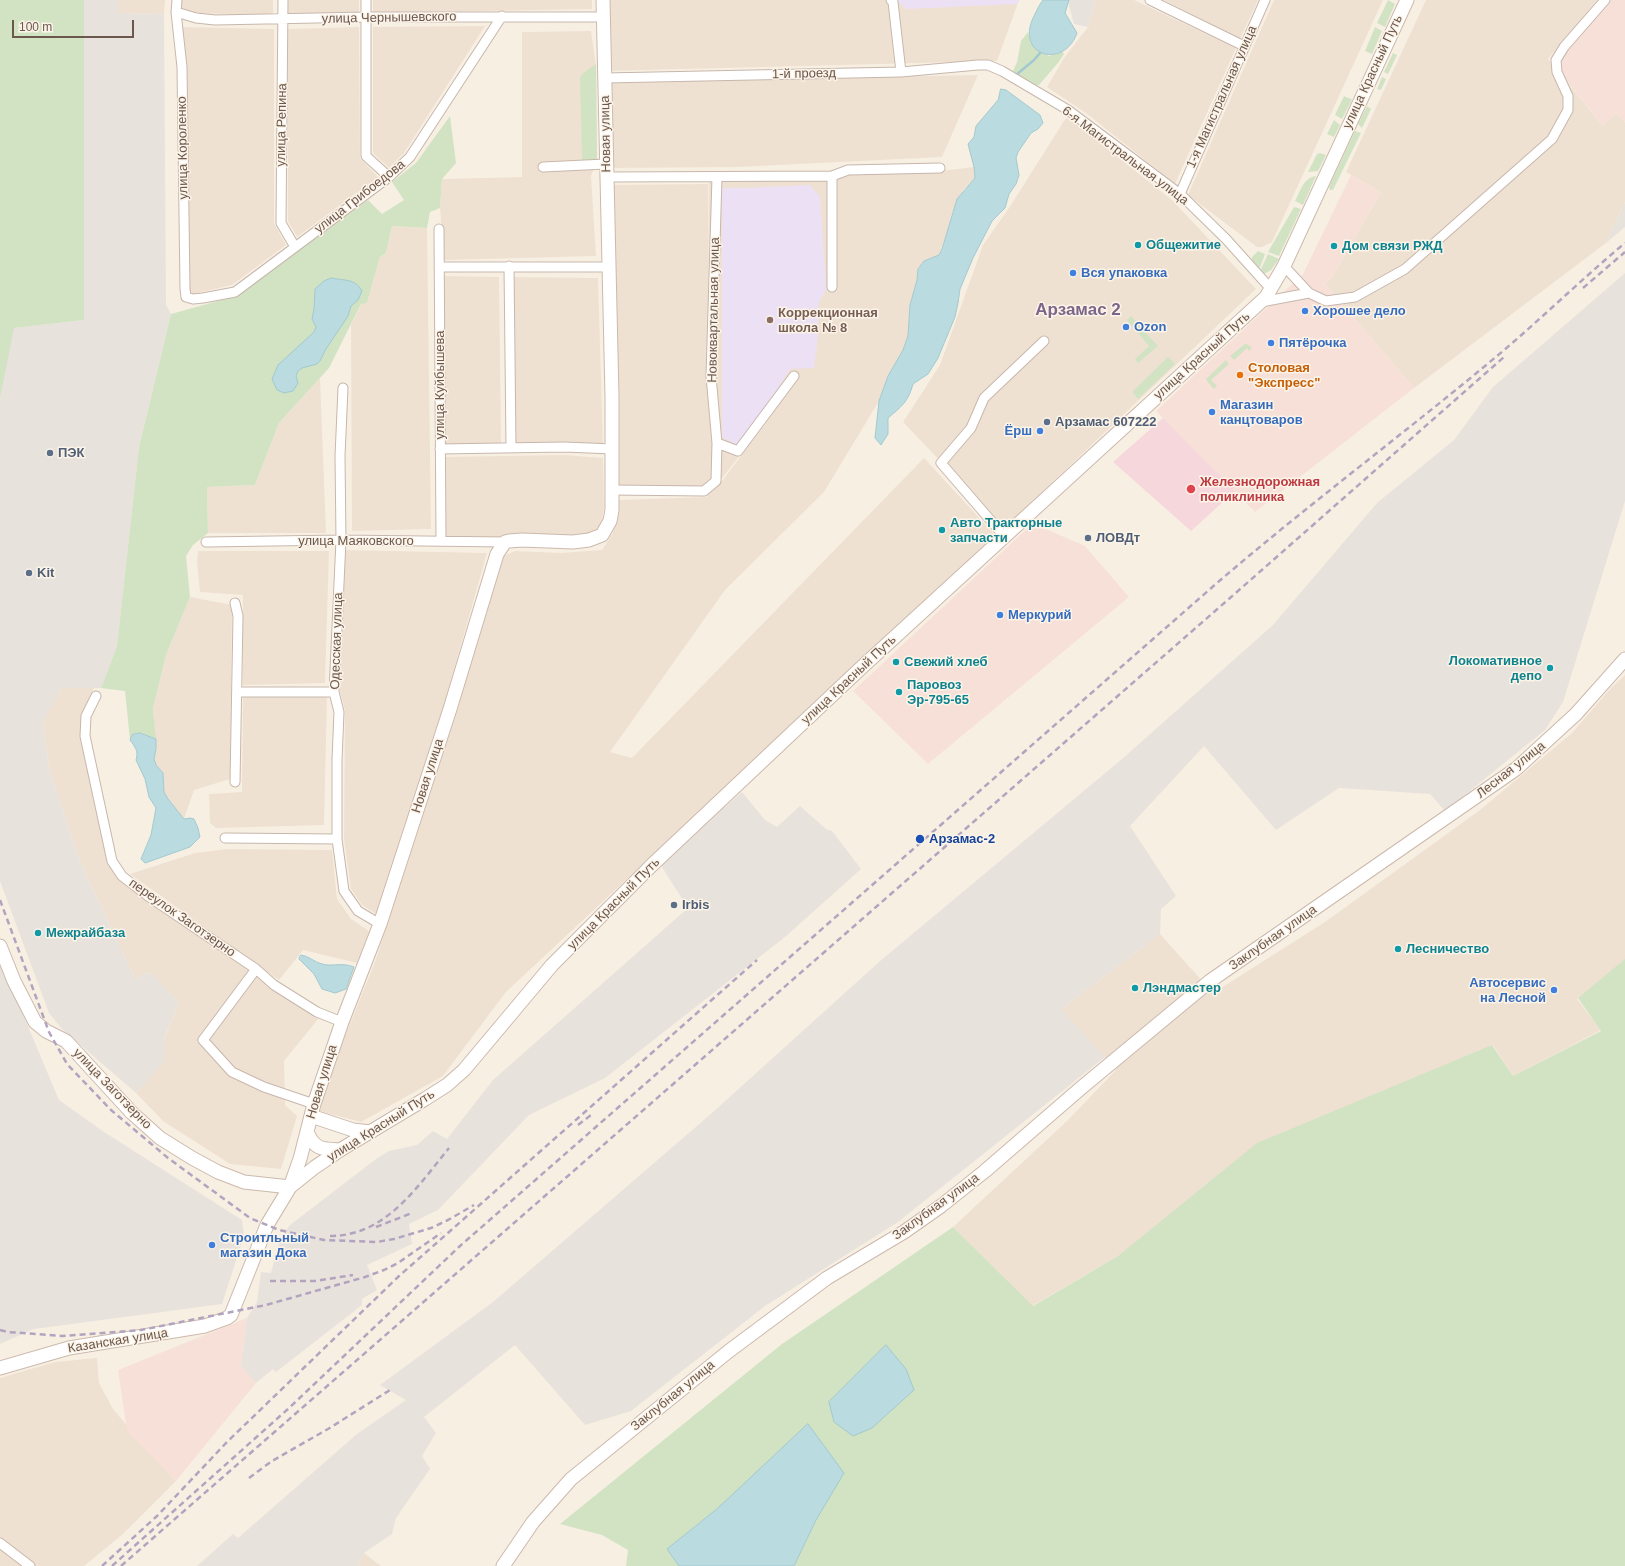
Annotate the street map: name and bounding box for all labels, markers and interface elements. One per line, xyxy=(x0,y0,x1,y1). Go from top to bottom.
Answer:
street label: улица Чернышевского xyxy=(322,9,456,27)
scale bar xyxy=(14,12,136,38)
street label: улица Красный Путь xyxy=(1340,13,1406,131)
text: 100 m xyxy=(19,20,52,34)
street label: 1-я Магистральная улица xyxy=(1183,23,1261,171)
street label: 1-й проезд xyxy=(772,66,836,82)
street label: улица Репина xyxy=(273,83,291,167)
street label: Новая улица xyxy=(598,95,614,173)
street label: улица Короленко xyxy=(174,96,192,200)
street label: 6-я Магистральная улица xyxy=(1059,103,1191,209)
street label: улица Грибоедова xyxy=(312,157,408,237)
street label: Новоквартальная улица xyxy=(705,237,723,383)
place label: Общежитие xyxy=(1146,237,1221,253)
place label: Дом связи РЖД xyxy=(1342,238,1443,254)
marker: Общежитие xyxy=(1133,240,1143,250)
marker: Дом связи РЖД xyxy=(1329,241,1339,251)
place label: Вся упаковка xyxy=(1081,265,1167,281)
marker: Вся упаковка xyxy=(1068,268,1078,278)
district label: Арзамас 2 xyxy=(1035,300,1121,320)
place label: Хорошее дело xyxy=(1313,303,1406,319)
place label: Коррекционная школа № 8 xyxy=(778,305,878,336)
marker: Хорошее дело xyxy=(1300,306,1310,316)
street label: улица Красный Путь xyxy=(1151,309,1253,403)
marker: Коррекционная школа № 8 xyxy=(765,315,775,325)
place label: Ozon xyxy=(1134,319,1166,335)
marker: Ozon xyxy=(1121,322,1131,332)
street label: улица Куйбышева xyxy=(432,330,448,440)
place label: Пятёрочка xyxy=(1279,335,1346,351)
marker: Пятёрочка xyxy=(1266,338,1276,348)
place label: Столовая "Экспресс" xyxy=(1248,360,1320,391)
marker: Столовая "Экспресс" xyxy=(1235,370,1245,380)
place label: Магазин канцтоваров xyxy=(1220,397,1303,428)
marker: Магазин канцтоваров xyxy=(1207,407,1217,417)
place label: Арзамас 607222 xyxy=(1055,414,1157,430)
marker: Арзамас 607222 xyxy=(1042,417,1052,427)
place label: Ёрш xyxy=(1005,423,1032,439)
marker: Ёрш xyxy=(1035,426,1045,436)
place label: ПЭК xyxy=(58,445,85,461)
marker: ПЭК xyxy=(45,448,55,458)
place label: Железнодорожная поликлиника xyxy=(1200,474,1320,505)
marker: Железнодорожная поликлиника xyxy=(1185,483,1197,495)
place label: Авто Тракторные запчасти xyxy=(950,515,1062,546)
marker: Авто Тракторные запчасти xyxy=(937,525,947,535)
place label: ЛОВДт xyxy=(1096,530,1140,546)
street label: улица Маяковского xyxy=(298,533,414,549)
marker: ЛОВДт xyxy=(1083,533,1093,543)
place label: Kit xyxy=(37,565,54,581)
marker: Kit xyxy=(24,568,34,578)
street label: Одесская улица xyxy=(328,592,346,690)
place label: Меркурий xyxy=(1008,607,1071,623)
marker: Меркурий xyxy=(995,610,1005,620)
street label: улица Красный Путь xyxy=(798,632,900,728)
place label: Локомативное депо xyxy=(1449,653,1542,684)
place label: Свежий хлеб xyxy=(904,654,987,670)
marker: Свежий хлеб xyxy=(891,657,901,667)
marker: Локомативное депо xyxy=(1545,663,1555,673)
place label: Паровоз Эр-795-65 xyxy=(907,677,969,708)
marker: Паровоз Эр-795-65 xyxy=(894,687,904,697)
street label: Новая улица xyxy=(409,737,447,815)
street label: Лесная улица xyxy=(1473,738,1549,802)
place label: Арзамас-2 xyxy=(929,831,995,847)
marker: Арзамас-2 xyxy=(914,833,926,845)
street label: улица Красный Путь xyxy=(565,855,663,953)
street label: переулок Заготзерно xyxy=(126,875,238,961)
place label: Irbis xyxy=(682,897,709,913)
marker: Irbis xyxy=(669,900,679,910)
street label: Заклубная улица xyxy=(1226,902,1320,974)
place label: Межрайбаза xyxy=(46,925,125,941)
marker: Межрайбаза xyxy=(33,928,43,938)
place label: Лесничество xyxy=(1406,941,1489,957)
marker: Лесничество xyxy=(1393,944,1403,954)
place label: Автосервис на Лесной xyxy=(1469,975,1546,1006)
place label: Лэндмастер xyxy=(1143,980,1221,996)
marker: Лэндмастер xyxy=(1130,983,1140,993)
marker: Автосервис на Лесной xyxy=(1549,985,1559,995)
street label: Новая улица xyxy=(303,1043,341,1121)
street label: улица Заготзерно xyxy=(69,1045,155,1133)
street label: улица Красный Путь xyxy=(324,1087,438,1165)
street label: Заклубная улица xyxy=(890,1170,982,1244)
place label: Строитльный магазин Дока xyxy=(220,1230,309,1261)
marker: Строитльный магазин Дока xyxy=(207,1240,217,1250)
street label: Казанская улица xyxy=(67,1325,169,1357)
street label: Заклубная улица xyxy=(628,1357,718,1435)

